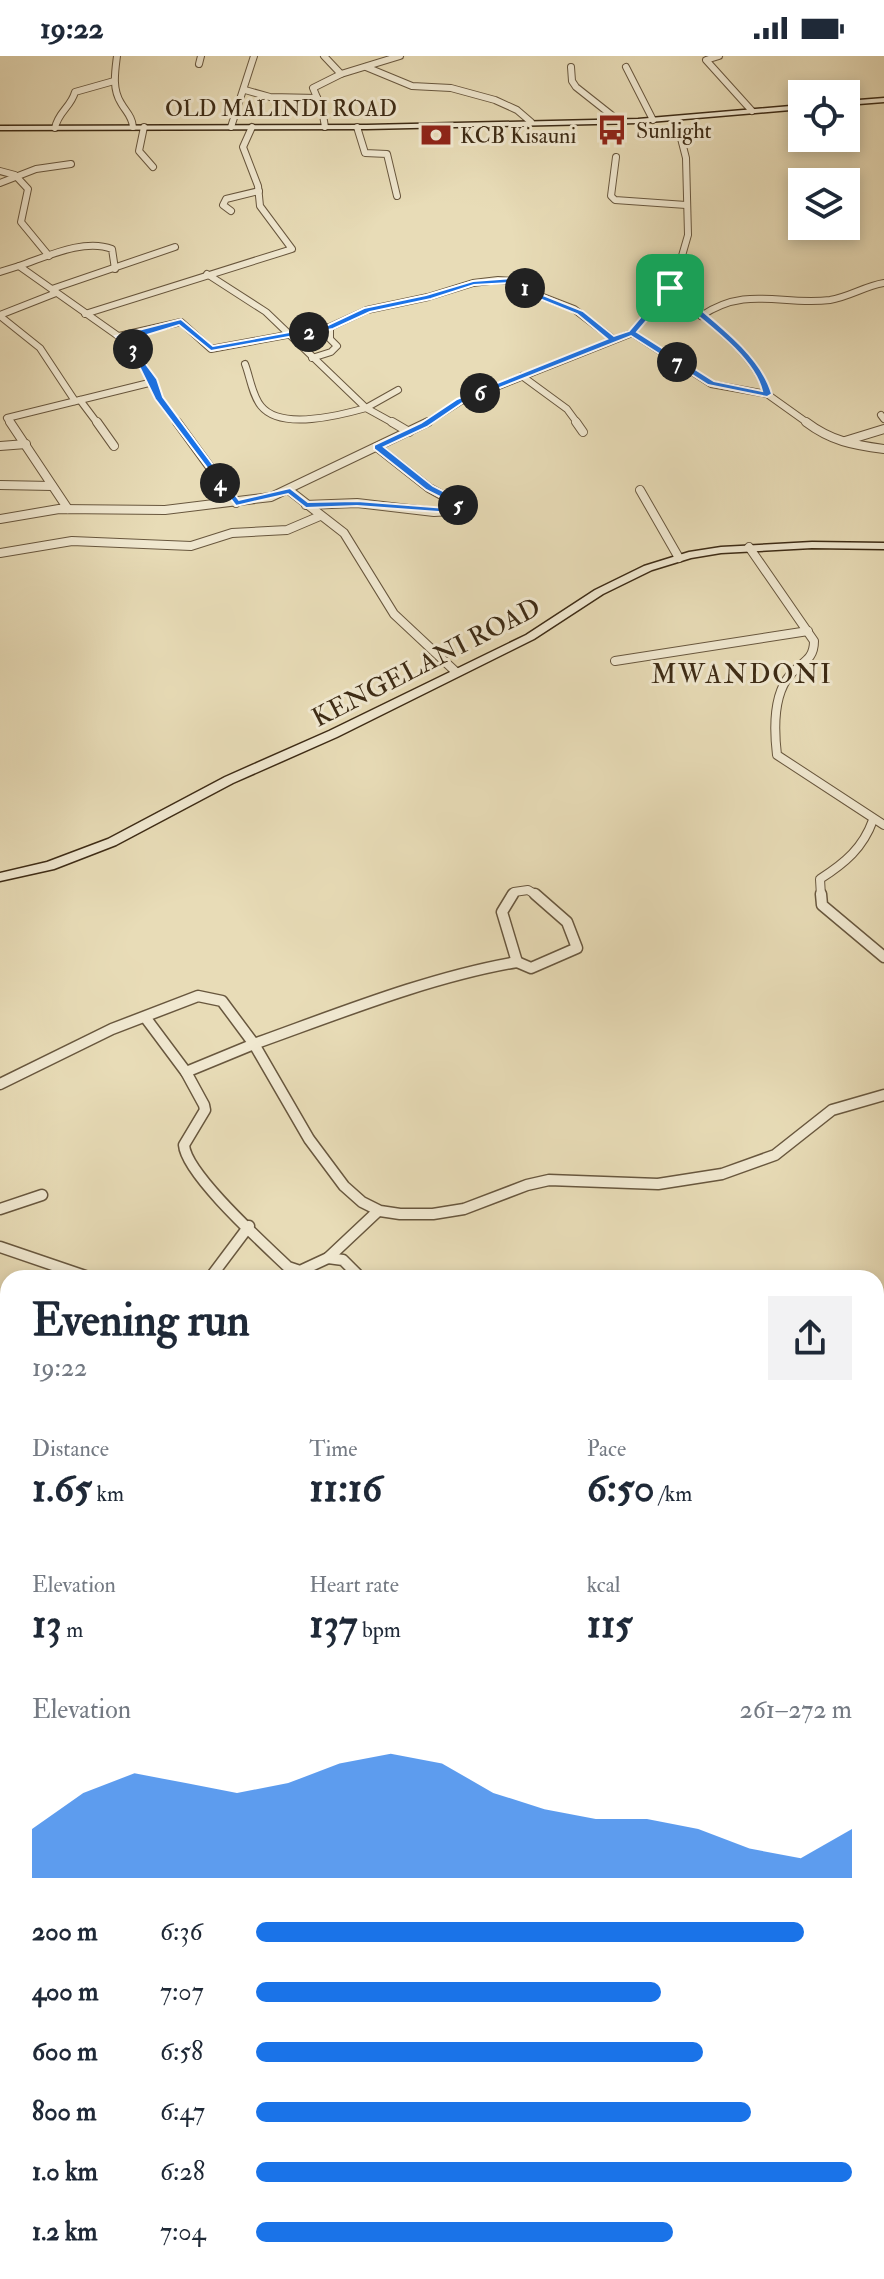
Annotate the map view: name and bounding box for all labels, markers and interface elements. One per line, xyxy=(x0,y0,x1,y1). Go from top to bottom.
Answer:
text: 19:22 xyxy=(40,10,104,47)
map controls xyxy=(788,80,860,240)
button: locate xyxy=(788,80,860,152)
street label: OLD MALINDI ROAD xyxy=(165,95,397,123)
bus stop icon: Sunlight xyxy=(595,113,629,147)
place label: Sunlight xyxy=(636,117,712,145)
bank icon: KCB Kisauni xyxy=(419,118,453,152)
place label: KCB Kisauni xyxy=(460,122,576,150)
button: layers xyxy=(788,168,860,240)
pin xyxy=(636,254,704,322)
icon: arrive xyxy=(648,266,692,310)
pin: 1 xyxy=(505,268,545,308)
text: 1 xyxy=(521,274,529,302)
pin: 2 xyxy=(289,312,329,352)
text: 2 xyxy=(303,318,315,346)
pin: 3 xyxy=(113,329,153,369)
text: 3 xyxy=(129,335,137,363)
pin: 7 xyxy=(657,342,697,382)
text: 7 xyxy=(672,348,682,376)
pin: 6 xyxy=(460,373,500,413)
text: 6 xyxy=(474,379,486,407)
pin: 4 xyxy=(200,463,240,503)
text: 4 xyxy=(214,469,226,497)
pin: 5 xyxy=(438,485,478,525)
text: 5 xyxy=(453,491,463,519)
street label: KENGELANI ROAD xyxy=(307,591,546,734)
district label: MWANDONI xyxy=(651,659,833,691)
text: Evening run xyxy=(32,1294,250,1349)
button: share xyxy=(768,1296,852,1380)
text: 19:22 xyxy=(32,1352,87,1384)
text: Distance xyxy=(32,1435,109,1463)
text: Time xyxy=(309,1435,357,1463)
text: Pace xyxy=(587,1435,626,1463)
text: 1.65 xyxy=(32,1463,92,1514)
text: 11:16 xyxy=(309,1463,382,1514)
text: 6:50 xyxy=(587,1463,654,1514)
text: km xyxy=(92,1480,124,1508)
text: /km xyxy=(654,1480,692,1508)
text: Elevation xyxy=(32,1571,116,1599)
text: Heart rate xyxy=(309,1571,399,1599)
text: kcal xyxy=(587,1571,620,1599)
text: 13 xyxy=(32,1599,62,1650)
text: 137 xyxy=(309,1599,357,1650)
text: 115 xyxy=(587,1599,633,1650)
text: m xyxy=(62,1616,83,1644)
text: bpm xyxy=(357,1616,401,1644)
text: Elevation xyxy=(32,1694,131,1726)
text: 261–272 m xyxy=(740,1694,852,1726)
text: 200 m xyxy=(32,1916,97,1948)
text: 6:36 xyxy=(160,1916,203,1948)
text: 400 m xyxy=(32,1976,98,2008)
text: 7:07 xyxy=(160,1976,204,2008)
text: 600 m xyxy=(32,2036,97,2068)
text: 6:58 xyxy=(160,2036,203,2068)
text: 800 m xyxy=(32,2096,97,2128)
text: 6:47 xyxy=(160,2096,205,2128)
text: 1.0 km xyxy=(32,2156,98,2188)
text: 6:28 xyxy=(160,2156,205,2188)
text: 1.2 km xyxy=(32,2216,98,2248)
text: 7:04 xyxy=(160,2216,206,2248)

